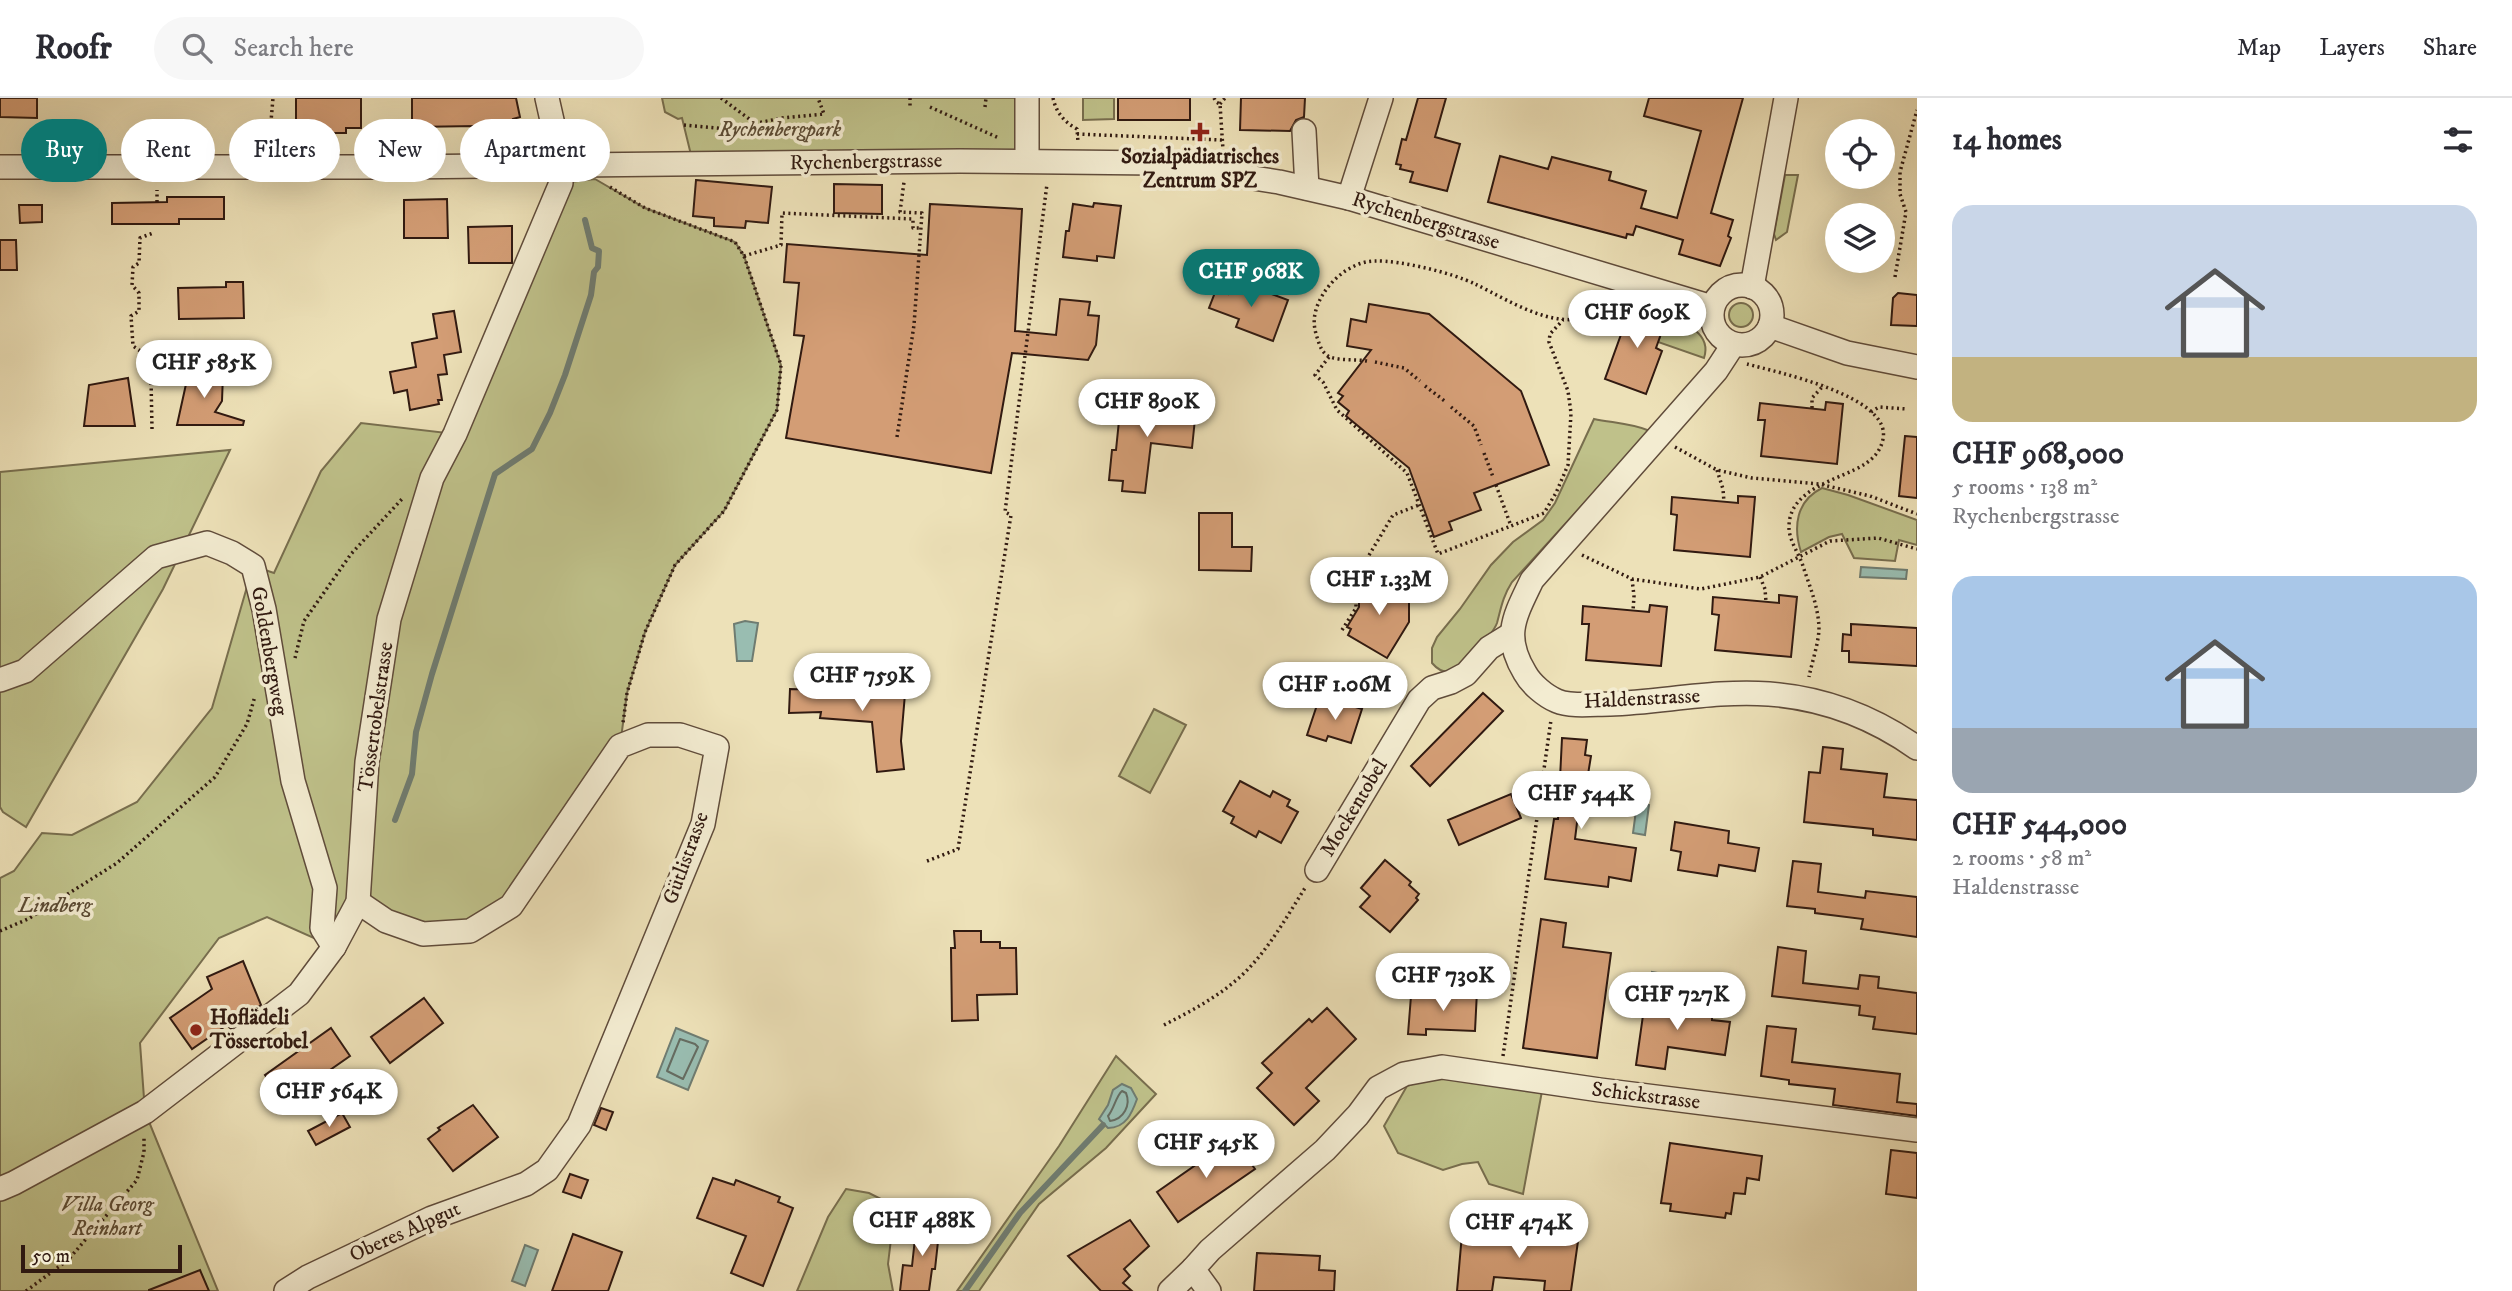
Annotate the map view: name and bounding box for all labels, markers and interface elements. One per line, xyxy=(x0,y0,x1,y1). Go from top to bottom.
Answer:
search box xyxy=(154,17,644,80)
text: Roofr xyxy=(35,28,112,69)
icon: search xyxy=(178,29,216,67)
text: Search here xyxy=(234,32,354,65)
text: Map xyxy=(2237,33,2281,63)
text: Layers xyxy=(2319,33,2385,63)
text: Share xyxy=(2423,33,2477,63)
park label: Rychenbergpark xyxy=(718,117,842,143)
chip: Buy xyxy=(21,119,107,182)
chip: Rent xyxy=(121,119,215,182)
chip: Filters xyxy=(229,119,340,182)
chip: New xyxy=(354,119,446,182)
chip: Apartment xyxy=(460,119,610,182)
map controls xyxy=(1825,119,1895,273)
button: locate xyxy=(1825,119,1895,189)
icon: filters xyxy=(2439,121,2477,159)
marker: Sozialpädiatrisches Zentrum SPZ xyxy=(1190,122,1210,142)
text: 14 homes xyxy=(1952,122,2062,159)
place label: Sozialpädiatrisches Zentrum SPZ xyxy=(1121,144,1279,194)
street label: Rychenbergstrasse xyxy=(789,148,943,176)
street label: Rychenbergstrasse xyxy=(1349,186,1503,256)
button: layers xyxy=(1825,203,1895,273)
pin: CHF 968K xyxy=(1179,250,1323,309)
icon: home xyxy=(2152,250,2278,376)
text: CHF 968K xyxy=(1199,257,1303,286)
pin: CHF 609K xyxy=(1565,290,1709,350)
text: CHF 609K xyxy=(1584,298,1690,327)
pin: CHF 585K xyxy=(132,341,276,400)
text: CHF 585K xyxy=(152,348,256,377)
pin: CHF 890K xyxy=(1075,380,1219,439)
text: CHF 890K xyxy=(1094,387,1200,416)
text: CHF 968,000 xyxy=(1952,436,2124,473)
text: 5 rooms · 138 m² xyxy=(1952,473,2097,502)
text: Rychenbergstrasse xyxy=(1952,502,2120,531)
pin: CHF 1.33M xyxy=(1299,558,1459,617)
text: CHF 1.33M xyxy=(1326,565,1432,594)
street label: Goldenbergweg xyxy=(245,584,293,718)
icon: home xyxy=(2152,621,2278,747)
street label: Tössertobelstrasse xyxy=(353,640,399,794)
pin: CHF 759K xyxy=(790,654,934,713)
text: CHF 759K xyxy=(810,661,914,690)
pin: CHF 1.06M xyxy=(1255,662,1415,722)
text: CHF 1.06M xyxy=(1279,670,1391,699)
street label: Haldenstrasse xyxy=(1583,683,1701,715)
street label: Mockentobel xyxy=(1315,754,1394,862)
pin: CHF 544K xyxy=(1509,772,1653,831)
text: CHF 544K xyxy=(1528,779,1634,808)
text: CHF 544,000 xyxy=(1952,807,2127,844)
street label: Gütlistrasse xyxy=(657,808,715,908)
text: 2 rooms · 58 m² xyxy=(1952,844,2091,873)
text: Haldenstrasse xyxy=(1952,873,2079,902)
park label: Lindberg xyxy=(17,893,93,919)
pin: CHF 730K xyxy=(1371,954,1515,1013)
text: CHF 730K xyxy=(1392,961,1494,990)
pin: CHF 727K xyxy=(1605,972,1749,1032)
text: CHF 727K xyxy=(1625,980,1729,1009)
place label: Hoflädeli Tössertobel xyxy=(209,1005,309,1055)
marker: Hoflädeli Tössertobel xyxy=(188,1022,204,1038)
pin: CHF 564K xyxy=(257,1070,401,1129)
street label: Schickstrasse xyxy=(1590,1076,1702,1116)
text: CHF 564K xyxy=(276,1077,382,1106)
pin: CHF 545K xyxy=(1134,1121,1278,1180)
text: CHF 545K xyxy=(1154,1128,1258,1157)
park label: Villa Georg Reinhart xyxy=(61,1192,154,1242)
street label: Oberes Alpgut xyxy=(345,1196,465,1268)
pin: CHF 488K xyxy=(850,1198,994,1258)
pin: CHF 474K xyxy=(1447,1200,1591,1260)
text: CHF 488K xyxy=(869,1206,975,1235)
text: CHF 474K xyxy=(1465,1208,1573,1237)
scale bar xyxy=(21,1242,182,1274)
text: 50 m xyxy=(32,1245,70,1268)

